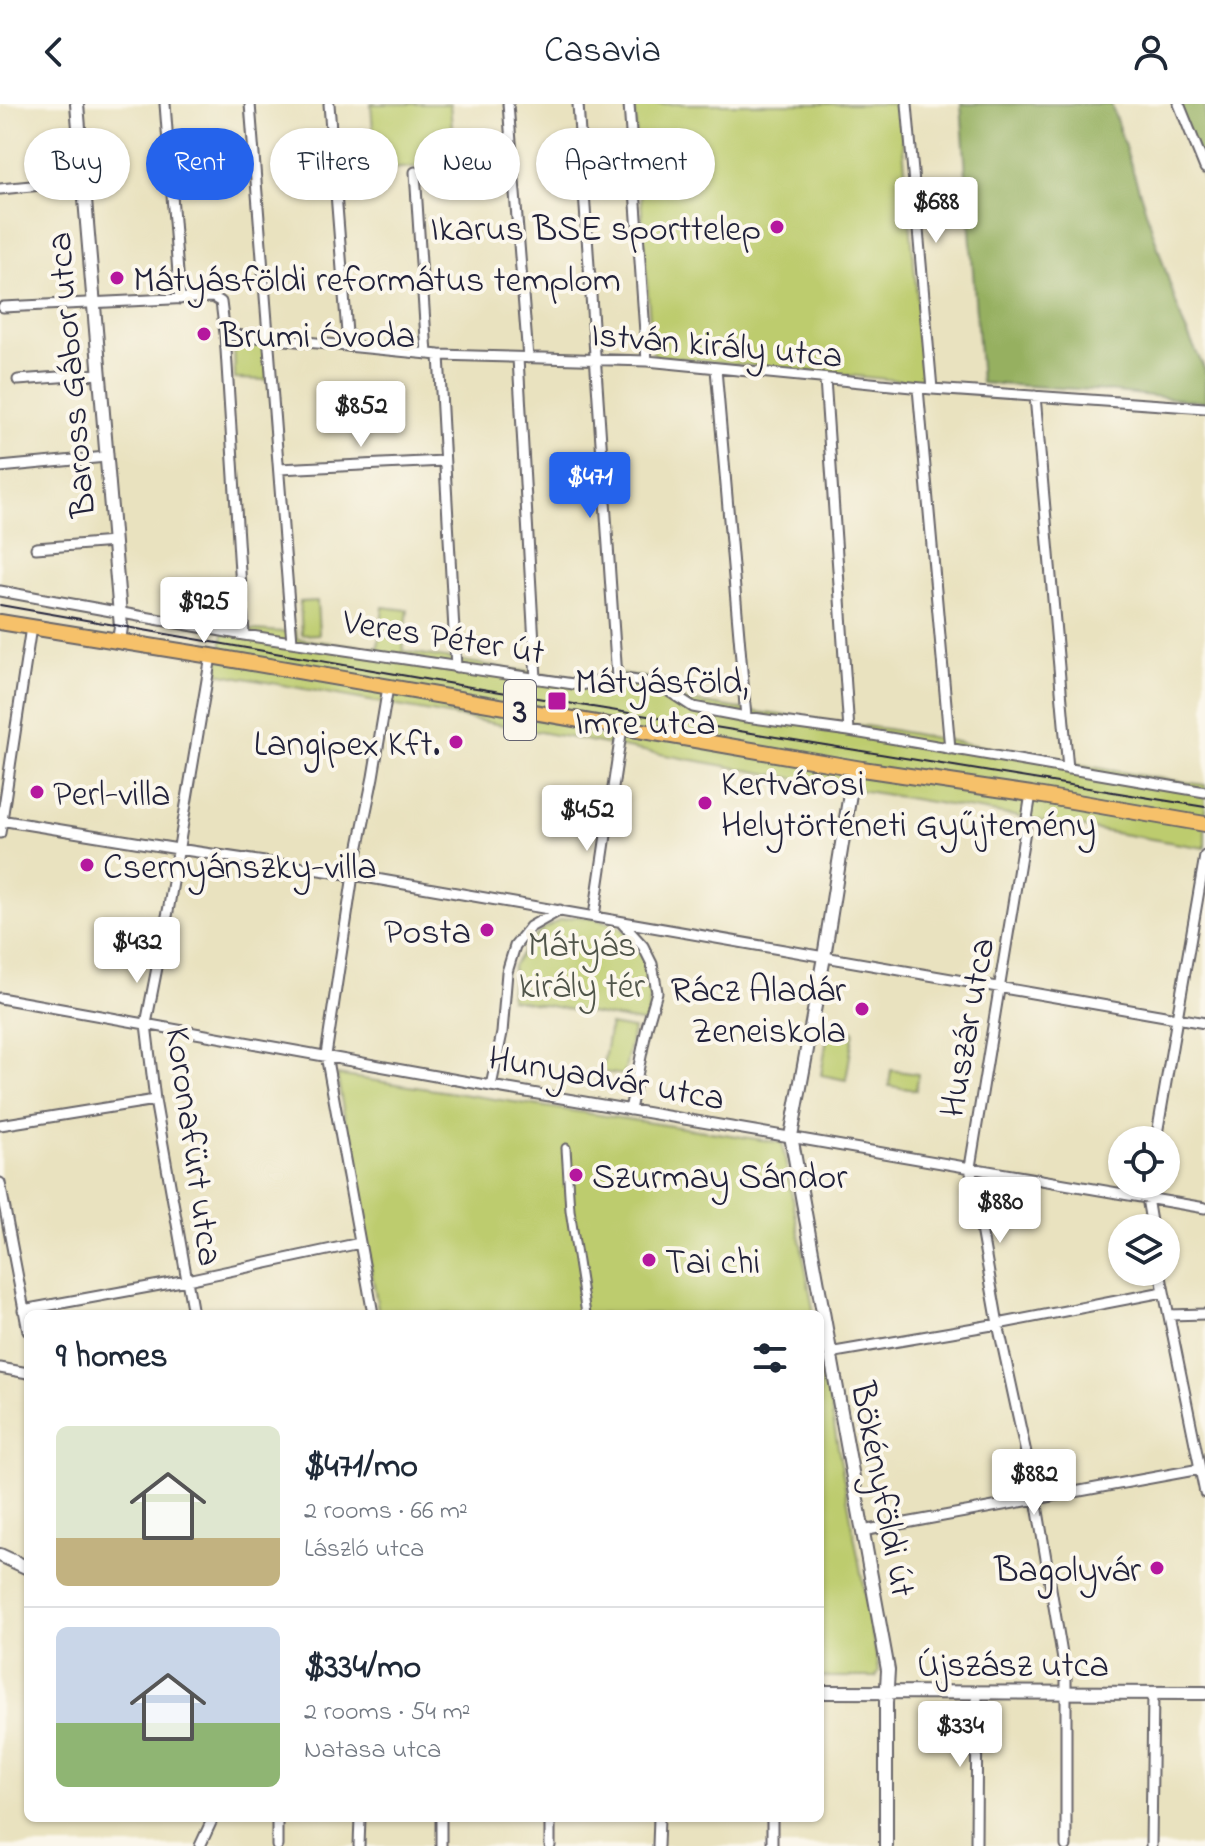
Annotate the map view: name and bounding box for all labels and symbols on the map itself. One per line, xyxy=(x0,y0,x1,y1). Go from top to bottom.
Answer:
pin: $688 xyxy=(889,177,983,245)
place label: Ikarus BSE sporttelep xyxy=(430,205,761,258)
marker: Ikarus BSE sporttelep xyxy=(768,218,786,236)
street label: Baross Gábor utca xyxy=(35,230,112,520)
place label: Mátyásföldi református templom xyxy=(133,256,621,309)
marker: Mátyásföldi református templom xyxy=(108,269,126,287)
street label: István király utca xyxy=(589,310,845,385)
place label: Brumi Óvoda xyxy=(219,312,415,365)
marker: Brumi Óvoda xyxy=(195,325,213,343)
pin: $852 xyxy=(314,381,408,449)
pin: $471 xyxy=(543,452,637,520)
pin: $925 xyxy=(157,577,251,645)
street label: Veres Péter út xyxy=(338,597,548,682)
place label: Mátyásföld, Imre utca xyxy=(575,658,748,752)
road number: 3 xyxy=(504,680,536,740)
marker: Mátyásföld, Imre utca xyxy=(546,690,568,712)
place label: Langipex Kft. xyxy=(254,720,440,773)
marker: Langipex Kft. xyxy=(447,733,465,751)
place label: Kertvárosi Helytörténeti Gyűjtemény xyxy=(721,760,1096,854)
place label: Perl-villa xyxy=(53,770,170,823)
marker: Perl-villa xyxy=(28,783,46,801)
pin: $452 xyxy=(540,785,634,853)
marker: Kertvárosi Helytörténeti Gyűjtemény xyxy=(696,794,714,812)
place label: Csernyánszky-villa xyxy=(103,843,377,896)
marker: Csernyánszky-villa xyxy=(78,856,96,874)
place label: Posta xyxy=(384,908,471,961)
pin: $432 xyxy=(90,917,184,985)
marker: Posta xyxy=(478,921,496,939)
park label: Mátyás király tér xyxy=(519,921,646,1015)
street label: Huszár utca xyxy=(928,934,1011,1122)
place label: Rácz Aladár Zeneiskola xyxy=(671,966,847,1060)
marker: Rácz Aladár Zeneiskola xyxy=(853,1000,871,1018)
street label: Koronafürt utca xyxy=(149,1024,235,1269)
street label: Hunyadvár utca xyxy=(484,1034,729,1127)
place label: Szurmay Sándor xyxy=(592,1153,848,1206)
marker: Szurmay Sándor xyxy=(567,1166,585,1184)
pin: $880 xyxy=(953,1177,1047,1245)
place label: Tai chi xyxy=(665,1238,760,1291)
marker: Tai chi xyxy=(640,1251,658,1269)
street label: Bökényföldi út xyxy=(834,1377,927,1602)
pin: $882 xyxy=(987,1449,1081,1517)
place label: Bagolyvár xyxy=(993,1546,1142,1599)
marker: Bagolyvár xyxy=(1148,1559,1166,1577)
street label: Újszász utca xyxy=(917,1641,1109,1694)
pin: $334 xyxy=(913,1701,1007,1769)

